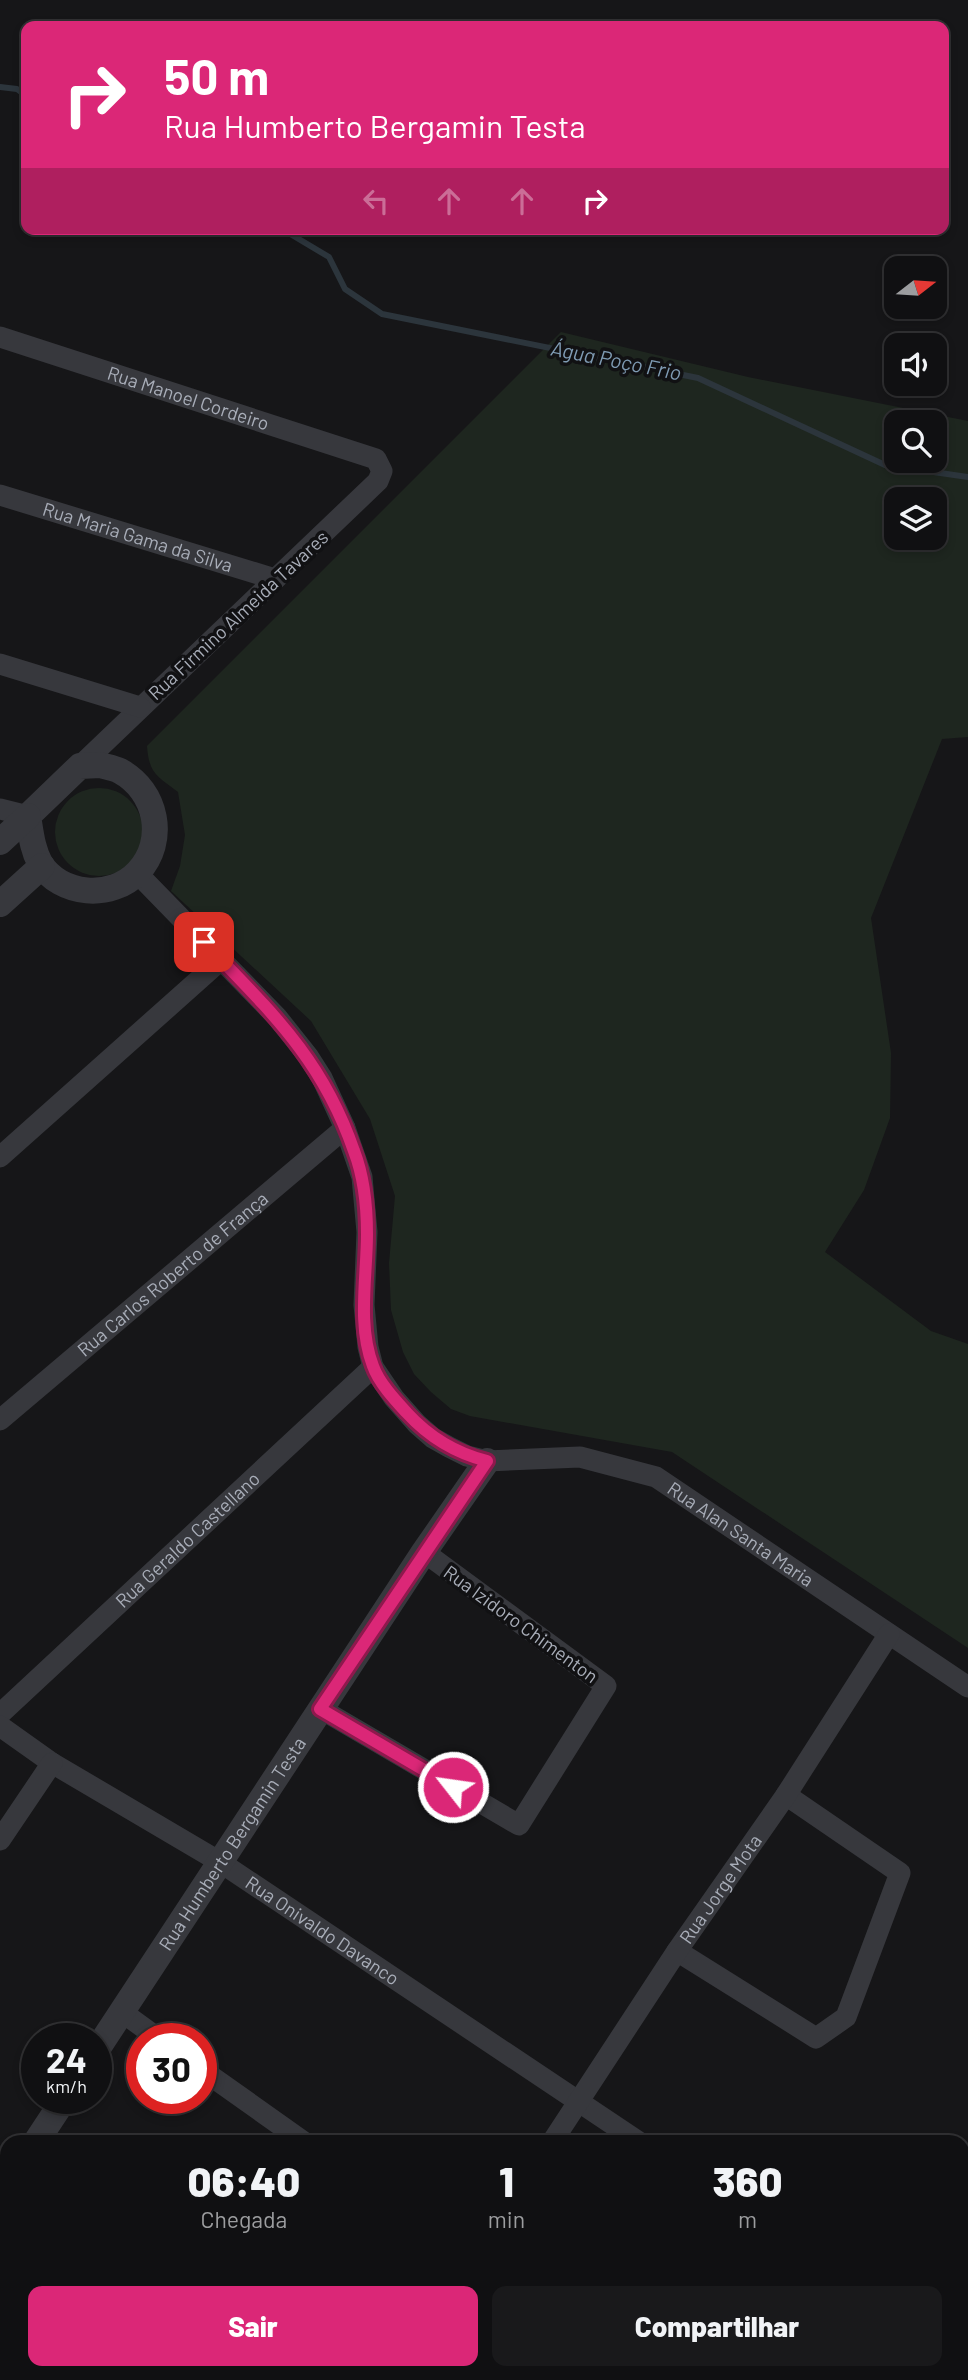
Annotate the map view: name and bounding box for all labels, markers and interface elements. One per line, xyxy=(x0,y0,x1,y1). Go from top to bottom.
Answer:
text: 50 m xyxy=(164,46,269,105)
icon: right xyxy=(49,49,140,140)
text: Rua Humberto Bergamin Testa xyxy=(164,106,586,144)
icon: left xyxy=(357,182,395,220)
icon: ahead xyxy=(430,182,468,220)
icon: ahead xyxy=(503,182,541,220)
icon: right xyxy=(576,182,614,220)
north arrow xyxy=(884,256,947,318)
map controls xyxy=(884,256,947,550)
button: sound xyxy=(884,333,947,396)
water label: Água Poço Frio xyxy=(549,335,684,384)
street label: Rua Manoel Cordeiro xyxy=(105,361,272,435)
button: search xyxy=(884,410,947,473)
button: layers xyxy=(884,487,947,550)
street label: Rua Maria Gama da Silva xyxy=(40,497,236,576)
street label: Rua Firmino Almeida Tavares xyxy=(143,525,332,704)
pin xyxy=(174,912,234,972)
icon: arrive xyxy=(185,923,223,961)
street label: Rua Carlos Roberto de França xyxy=(72,1186,272,1361)
street label: Rua Geraldo Castellano xyxy=(110,1467,264,1612)
street label: Rua Alan Santa Maria xyxy=(663,1476,818,1591)
street label: Rua Izidoro Chimenton xyxy=(440,1560,603,1687)
street label: Rua Humberto Bergamin Testa xyxy=(153,1732,310,1955)
position arrow xyxy=(416,1750,490,1824)
street label: Rua Jorge Mota xyxy=(674,1830,766,1948)
street label: Rua Onivaldo Davanco xyxy=(242,1870,404,1990)
speed limit sign: 30 xyxy=(126,2023,217,2114)
text: 24 xyxy=(46,2038,87,2080)
text: km/h xyxy=(46,2075,87,2097)
text: 06:40 xyxy=(188,2155,300,2205)
text: 1 xyxy=(499,2155,514,2205)
text: 360 xyxy=(713,2155,782,2205)
text: Chegada xyxy=(200,2205,287,2233)
text: min xyxy=(488,2205,525,2233)
text: m xyxy=(738,2205,757,2233)
button: Sair xyxy=(28,2286,478,2366)
button: Compartilhar xyxy=(492,2286,942,2366)

